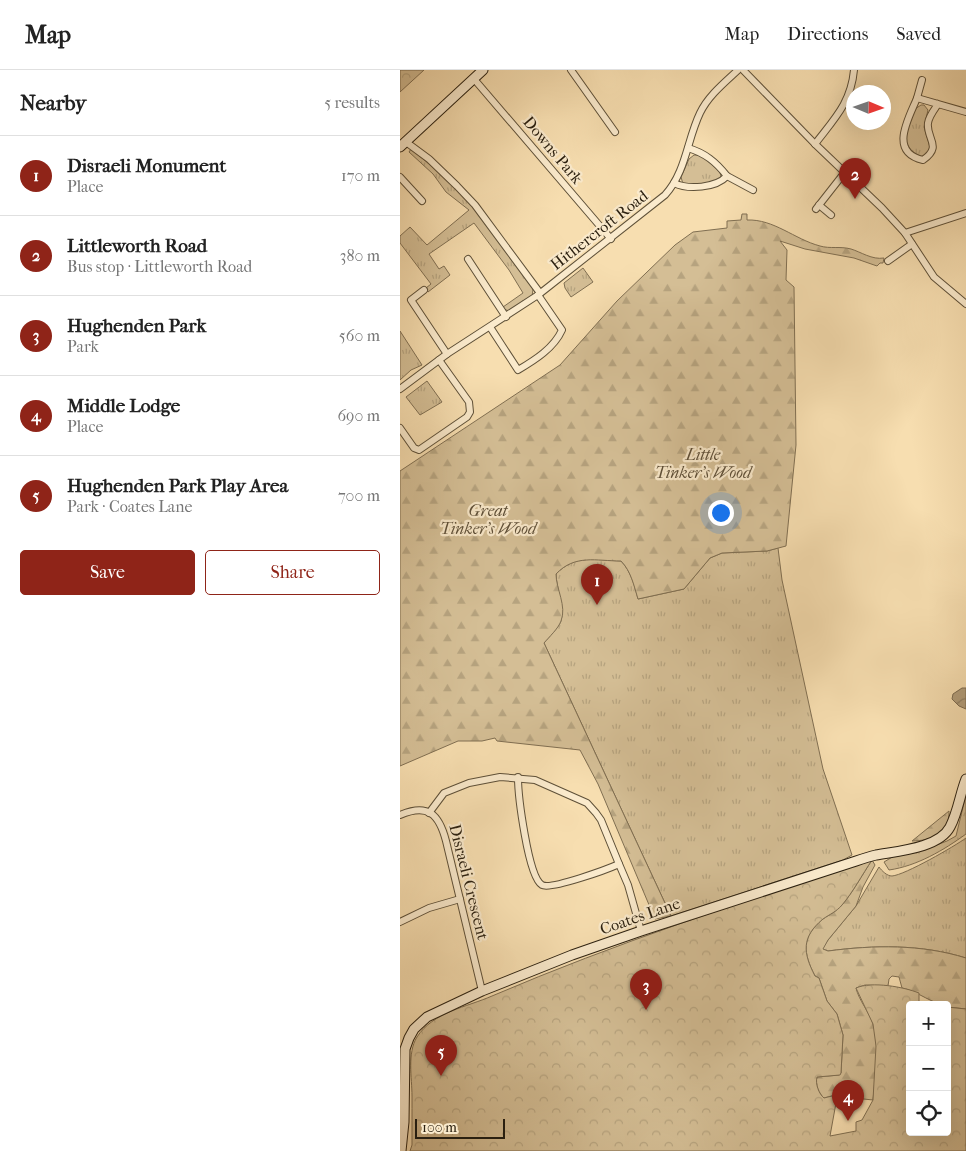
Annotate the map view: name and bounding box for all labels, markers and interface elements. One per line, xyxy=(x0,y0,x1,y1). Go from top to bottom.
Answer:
text: Map xyxy=(25,21,71,49)
text: Map xyxy=(725,24,759,45)
text: Directions xyxy=(787,24,868,45)
text: Saved xyxy=(896,24,941,45)
north arrow xyxy=(846,85,891,130)
text: Nearby xyxy=(20,91,86,115)
text: 5 results xyxy=(324,93,380,112)
street label: Downs Park xyxy=(519,112,587,188)
text: Disraeli Monument xyxy=(67,155,226,177)
pin: 2 xyxy=(839,158,871,199)
text: 1 xyxy=(33,166,39,185)
text: 170 m xyxy=(341,166,380,185)
text: Place xyxy=(67,177,103,196)
street label: Hithercroft Road xyxy=(547,186,652,274)
text: Littleworth Road xyxy=(67,235,207,257)
text: 2 xyxy=(32,246,40,265)
text: 380 m xyxy=(340,246,380,265)
text: Bus stop · Littleworth Road xyxy=(67,257,252,276)
text: Hughenden Park xyxy=(67,315,206,337)
text: 3 xyxy=(33,326,39,345)
text: 560 m xyxy=(339,326,380,345)
text: Park xyxy=(67,337,99,356)
text: Middle Lodge xyxy=(67,395,180,417)
text: 4 xyxy=(31,406,41,425)
text: 690 m xyxy=(337,406,380,425)
text: Place xyxy=(67,417,103,436)
park label: Little Tinker's Wood xyxy=(655,445,753,482)
text: Hughenden Park Play Area xyxy=(67,475,288,497)
text: 5 xyxy=(33,486,39,505)
text: 700 m xyxy=(338,486,380,505)
text: Park · Coates Lane xyxy=(67,497,192,516)
your location xyxy=(708,500,734,526)
park label: Great Tinker's Wood xyxy=(440,501,538,538)
button: Save xyxy=(20,550,195,595)
button: Share xyxy=(205,550,380,595)
pin: 1 xyxy=(581,564,613,605)
street label: Disraeli Crescent xyxy=(445,822,493,942)
street label: Coates Lane xyxy=(597,893,683,939)
pin: 3 xyxy=(630,969,662,1010)
map controls xyxy=(906,1001,951,1136)
button: + xyxy=(906,1001,951,1046)
pin: 5 xyxy=(425,1035,457,1076)
button: − xyxy=(906,1046,951,1091)
pin: 4 xyxy=(832,1080,864,1121)
button: locate xyxy=(906,1091,951,1136)
scale bar xyxy=(415,1116,505,1139)
text: 100 m xyxy=(422,1119,457,1136)

